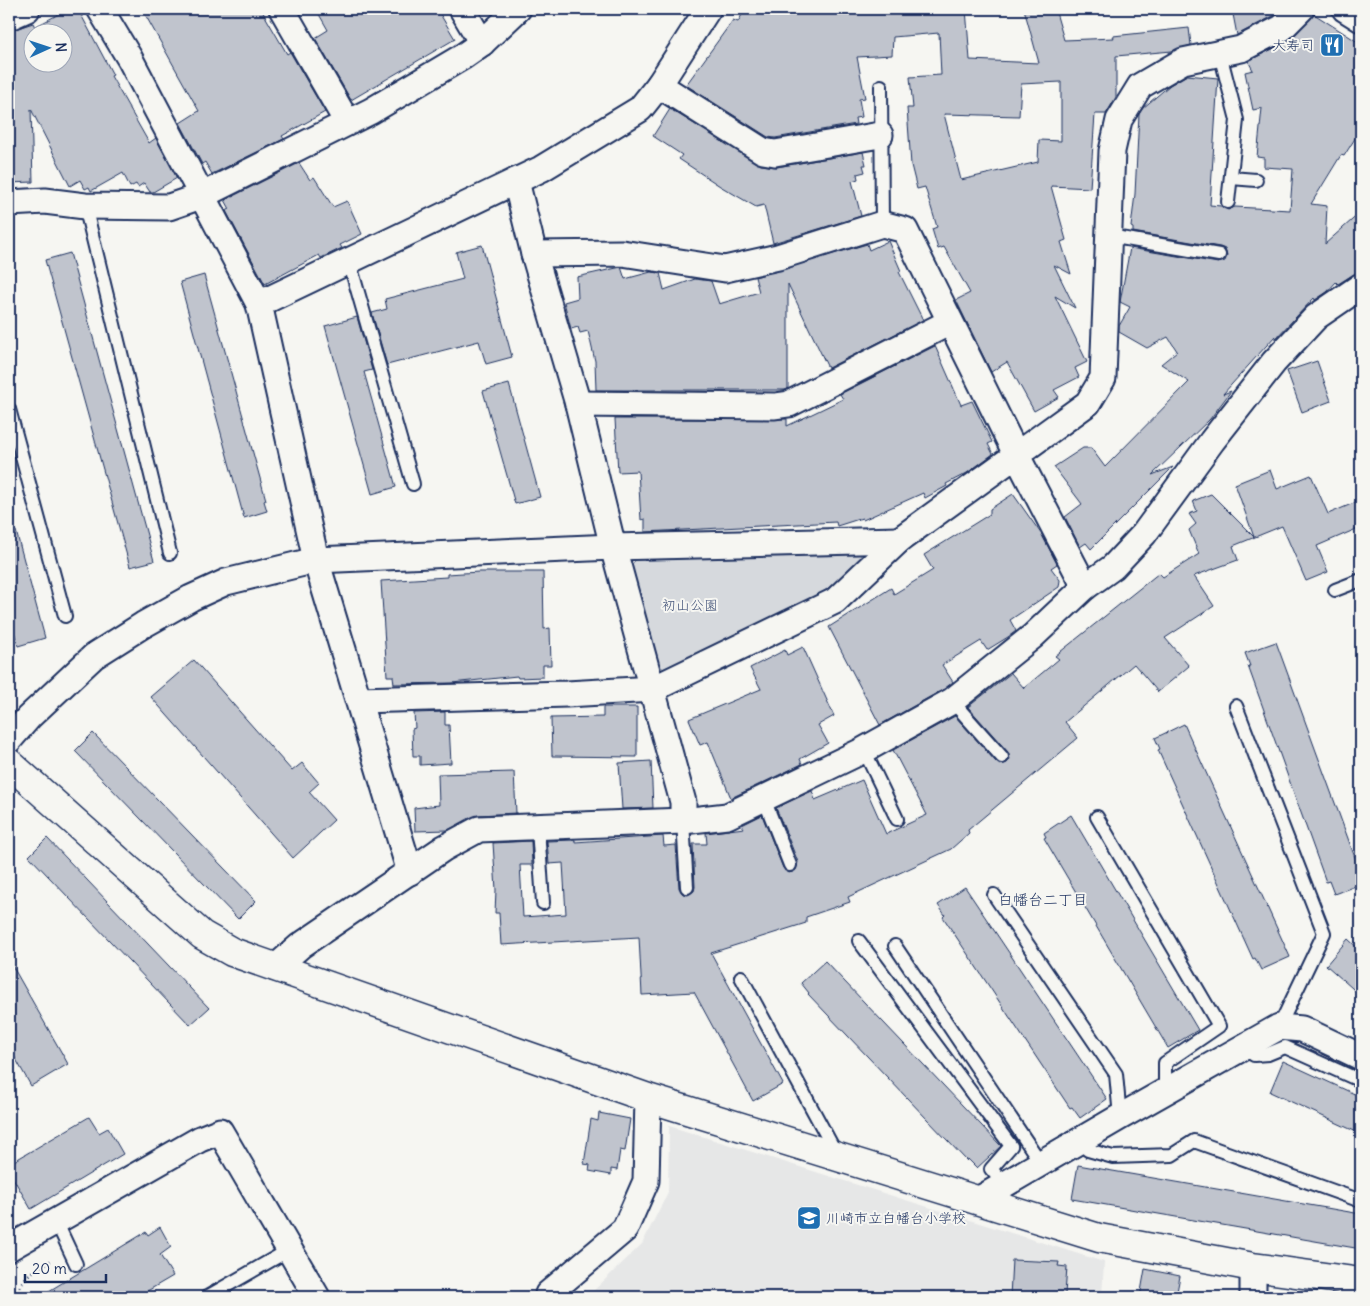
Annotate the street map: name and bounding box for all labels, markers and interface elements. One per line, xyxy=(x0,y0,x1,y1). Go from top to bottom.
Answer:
north arrow xyxy=(22,22,72,72)
restaurant icon: 大寿司 xyxy=(1319,32,1345,58)
place label: 大寿司 xyxy=(1272,36,1314,54)
text: N xyxy=(52,42,70,53)
park label: 初山公園 xyxy=(662,596,718,614)
district label: 白幡台二丁目 xyxy=(998,890,1088,909)
school or university icon: 川崎市立白幡台小学校 xyxy=(796,1205,822,1231)
place label: 川崎市立白幡台小学校 xyxy=(826,1209,966,1227)
scale bar xyxy=(25,1251,106,1283)
text: 20 m xyxy=(32,1259,67,1278)

